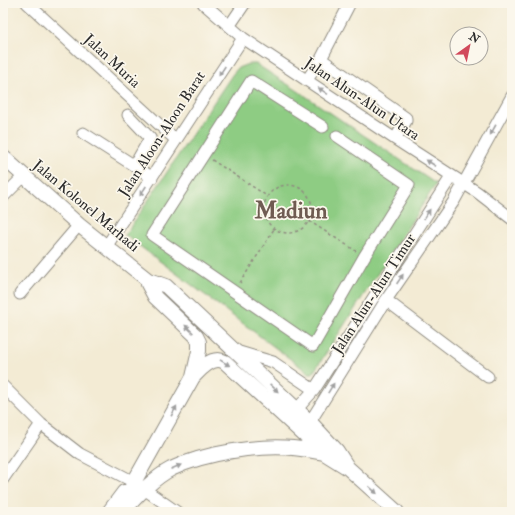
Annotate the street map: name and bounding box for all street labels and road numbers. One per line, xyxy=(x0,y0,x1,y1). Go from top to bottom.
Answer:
street label: Jalan Muria xyxy=(78,29,145,93)
street label: Jalan Alun-Alun Utara xyxy=(299,53,424,146)
street label: Jalan Aloon-Aloon Barat xyxy=(114,68,211,202)
street label: Jalan Kolonel Marhadi xyxy=(27,155,143,257)
street label: Jalan Alun-Alun Timur xyxy=(327,230,421,359)

